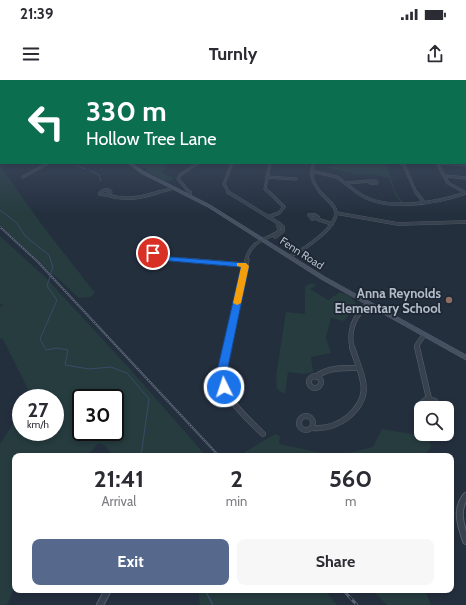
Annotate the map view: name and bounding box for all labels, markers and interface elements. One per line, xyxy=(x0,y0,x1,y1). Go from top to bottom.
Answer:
text: 21:39 xyxy=(20,5,53,23)
icon: menu xyxy=(20,43,42,65)
text: Turnly xyxy=(209,43,257,65)
icon: share xyxy=(424,43,446,65)
text: 330 m xyxy=(86,94,167,128)
icon: left xyxy=(20,96,72,148)
text: Hollow Tree Lane xyxy=(86,128,217,150)
street label: Fenn Road xyxy=(277,234,327,272)
pin xyxy=(136,236,170,270)
icon: arrive xyxy=(142,242,164,264)
place label: Anna Reynolds Elementary School xyxy=(334,285,442,316)
marker: Anna Reynolds Elementary School xyxy=(444,295,454,305)
position arrow xyxy=(203,366,245,408)
speed limit sign: 30 xyxy=(72,389,124,441)
text: 27 xyxy=(28,398,48,422)
map controls xyxy=(414,401,454,441)
button: search xyxy=(414,401,454,441)
text: km/h xyxy=(27,418,49,431)
text: 21:41 xyxy=(94,464,144,493)
text: 2 xyxy=(230,464,243,493)
text: 560 xyxy=(329,464,372,493)
text: Arrival xyxy=(102,493,136,509)
text: min xyxy=(226,493,247,509)
text: m xyxy=(345,493,356,509)
button: Exit xyxy=(32,539,229,585)
button: Share xyxy=(237,539,434,585)

